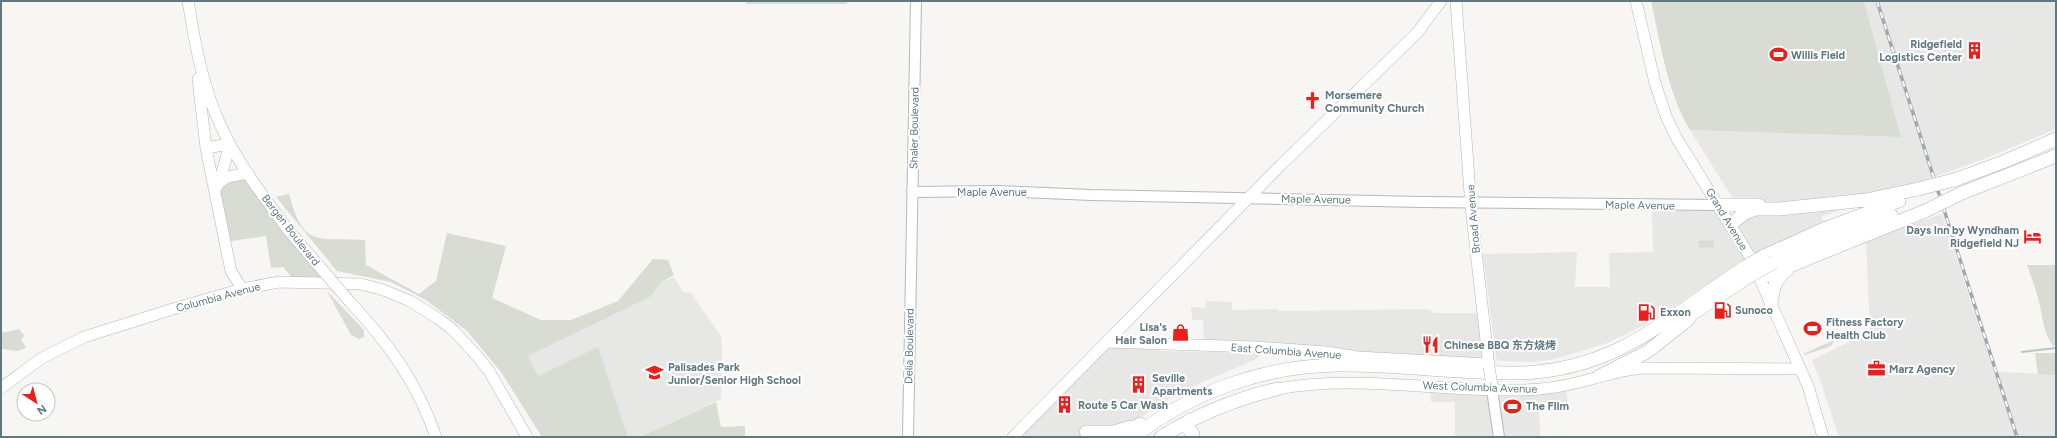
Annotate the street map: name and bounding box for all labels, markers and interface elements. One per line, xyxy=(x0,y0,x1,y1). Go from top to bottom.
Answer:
place label: Ridgefield Logistics Center xyxy=(1879,38,1963,64)
building icon: Ridgefield Logistics Center xyxy=(1965,40,1985,60)
sports icon: Willis Field xyxy=(1768,45,1788,65)
place label: Willis Field xyxy=(1791,49,1845,62)
street label: Shaler Boulevard xyxy=(907,87,922,169)
place label: Morsemere Community Church xyxy=(1325,89,1424,115)
church icon: Morsemere Community Church xyxy=(1302,91,1322,111)
street label: Broad Avenue xyxy=(1464,184,1483,254)
street label: Maple Avenue xyxy=(957,186,1027,199)
street label: Grand Avenue xyxy=(1703,186,1750,253)
street label: Bergen Boulevard xyxy=(259,192,322,268)
street label: Maple Avenue xyxy=(1281,192,1351,207)
street label: Maple Avenue xyxy=(1605,198,1675,213)
place label: Days Inn by Wyndham Ridgefield NJ xyxy=(1906,224,2019,250)
hotel icon: Days Inn by Wyndham Ridgefield NJ xyxy=(2022,226,2042,246)
street label: Columbia Avenue xyxy=(175,280,262,315)
fuel station icon: Sunoco xyxy=(1712,300,1732,320)
fuel station icon: Exxon xyxy=(1637,302,1657,322)
place label: Sunoco xyxy=(1735,304,1774,317)
place label: Exxon xyxy=(1660,306,1691,319)
street label: Delia Boulevard xyxy=(902,308,917,384)
place label: Fitness Factory Health Club xyxy=(1826,316,1904,342)
sports icon: Fitness Factory Health Club xyxy=(1803,318,1823,338)
place label: Lisa's Hair Salon xyxy=(1115,321,1167,347)
shop icon: Lisa's Hair Salon xyxy=(1170,323,1190,343)
restaurant icon: Chinese BBQ 东方烧烤 xyxy=(1421,335,1441,355)
place label: Chinese BBQ 东方烧烤 xyxy=(1444,339,1556,352)
street label: East Columbia Avenue xyxy=(1230,341,1342,362)
office icon: Marz Agency xyxy=(1866,359,1886,379)
place label: Palisades Park Junior/Senior High School xyxy=(668,361,801,387)
school or university icon: Palisades Park Junior/Senior High School xyxy=(645,363,665,383)
place label: Marz Agency xyxy=(1889,363,1956,376)
place label: Seville Apartments xyxy=(1152,372,1212,398)
building icon: Seville Apartments xyxy=(1129,374,1149,394)
street label: West Columbia Avenue xyxy=(1422,379,1538,396)
north arrow xyxy=(16,382,56,422)
building icon: Route 5 Car Wash xyxy=(1055,395,1075,415)
sports icon: The FIlm xyxy=(1503,396,1523,416)
place label: Route 5 Car Wash xyxy=(1078,399,1168,412)
place label: The FIlm xyxy=(1526,400,1569,413)
text: N xyxy=(34,402,49,417)

